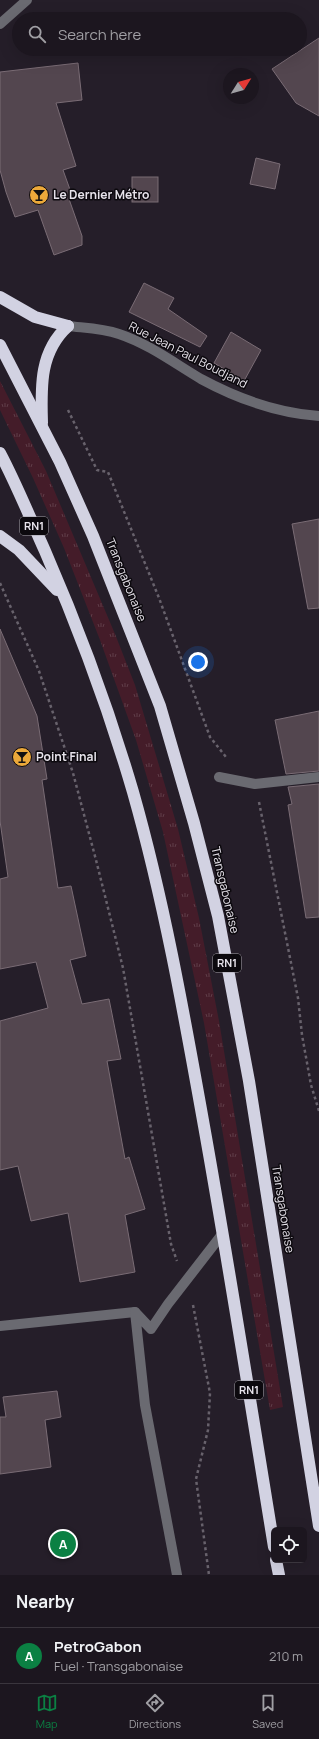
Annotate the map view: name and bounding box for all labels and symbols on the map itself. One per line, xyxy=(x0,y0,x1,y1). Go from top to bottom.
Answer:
north arrow xyxy=(223,68,259,104)
bar icon: Le Dernier Métro xyxy=(28,184,50,206)
place label: Le Dernier Métro xyxy=(53,186,150,203)
street label: Rue Jean Paul Boudjand xyxy=(126,317,251,392)
road number: RN1 xyxy=(20,517,48,535)
street label: Transgabonaise xyxy=(102,536,151,624)
your location xyxy=(188,652,208,672)
bar icon: Point Final xyxy=(11,746,33,768)
place label: Point Final xyxy=(36,748,97,765)
street label: Transgabonaise xyxy=(207,845,244,935)
road number: RN1 xyxy=(213,954,241,972)
street label: Transgabonaise xyxy=(268,1164,299,1254)
road number: RN1 xyxy=(235,1381,263,1399)
pin: A xyxy=(50,1529,76,1559)

